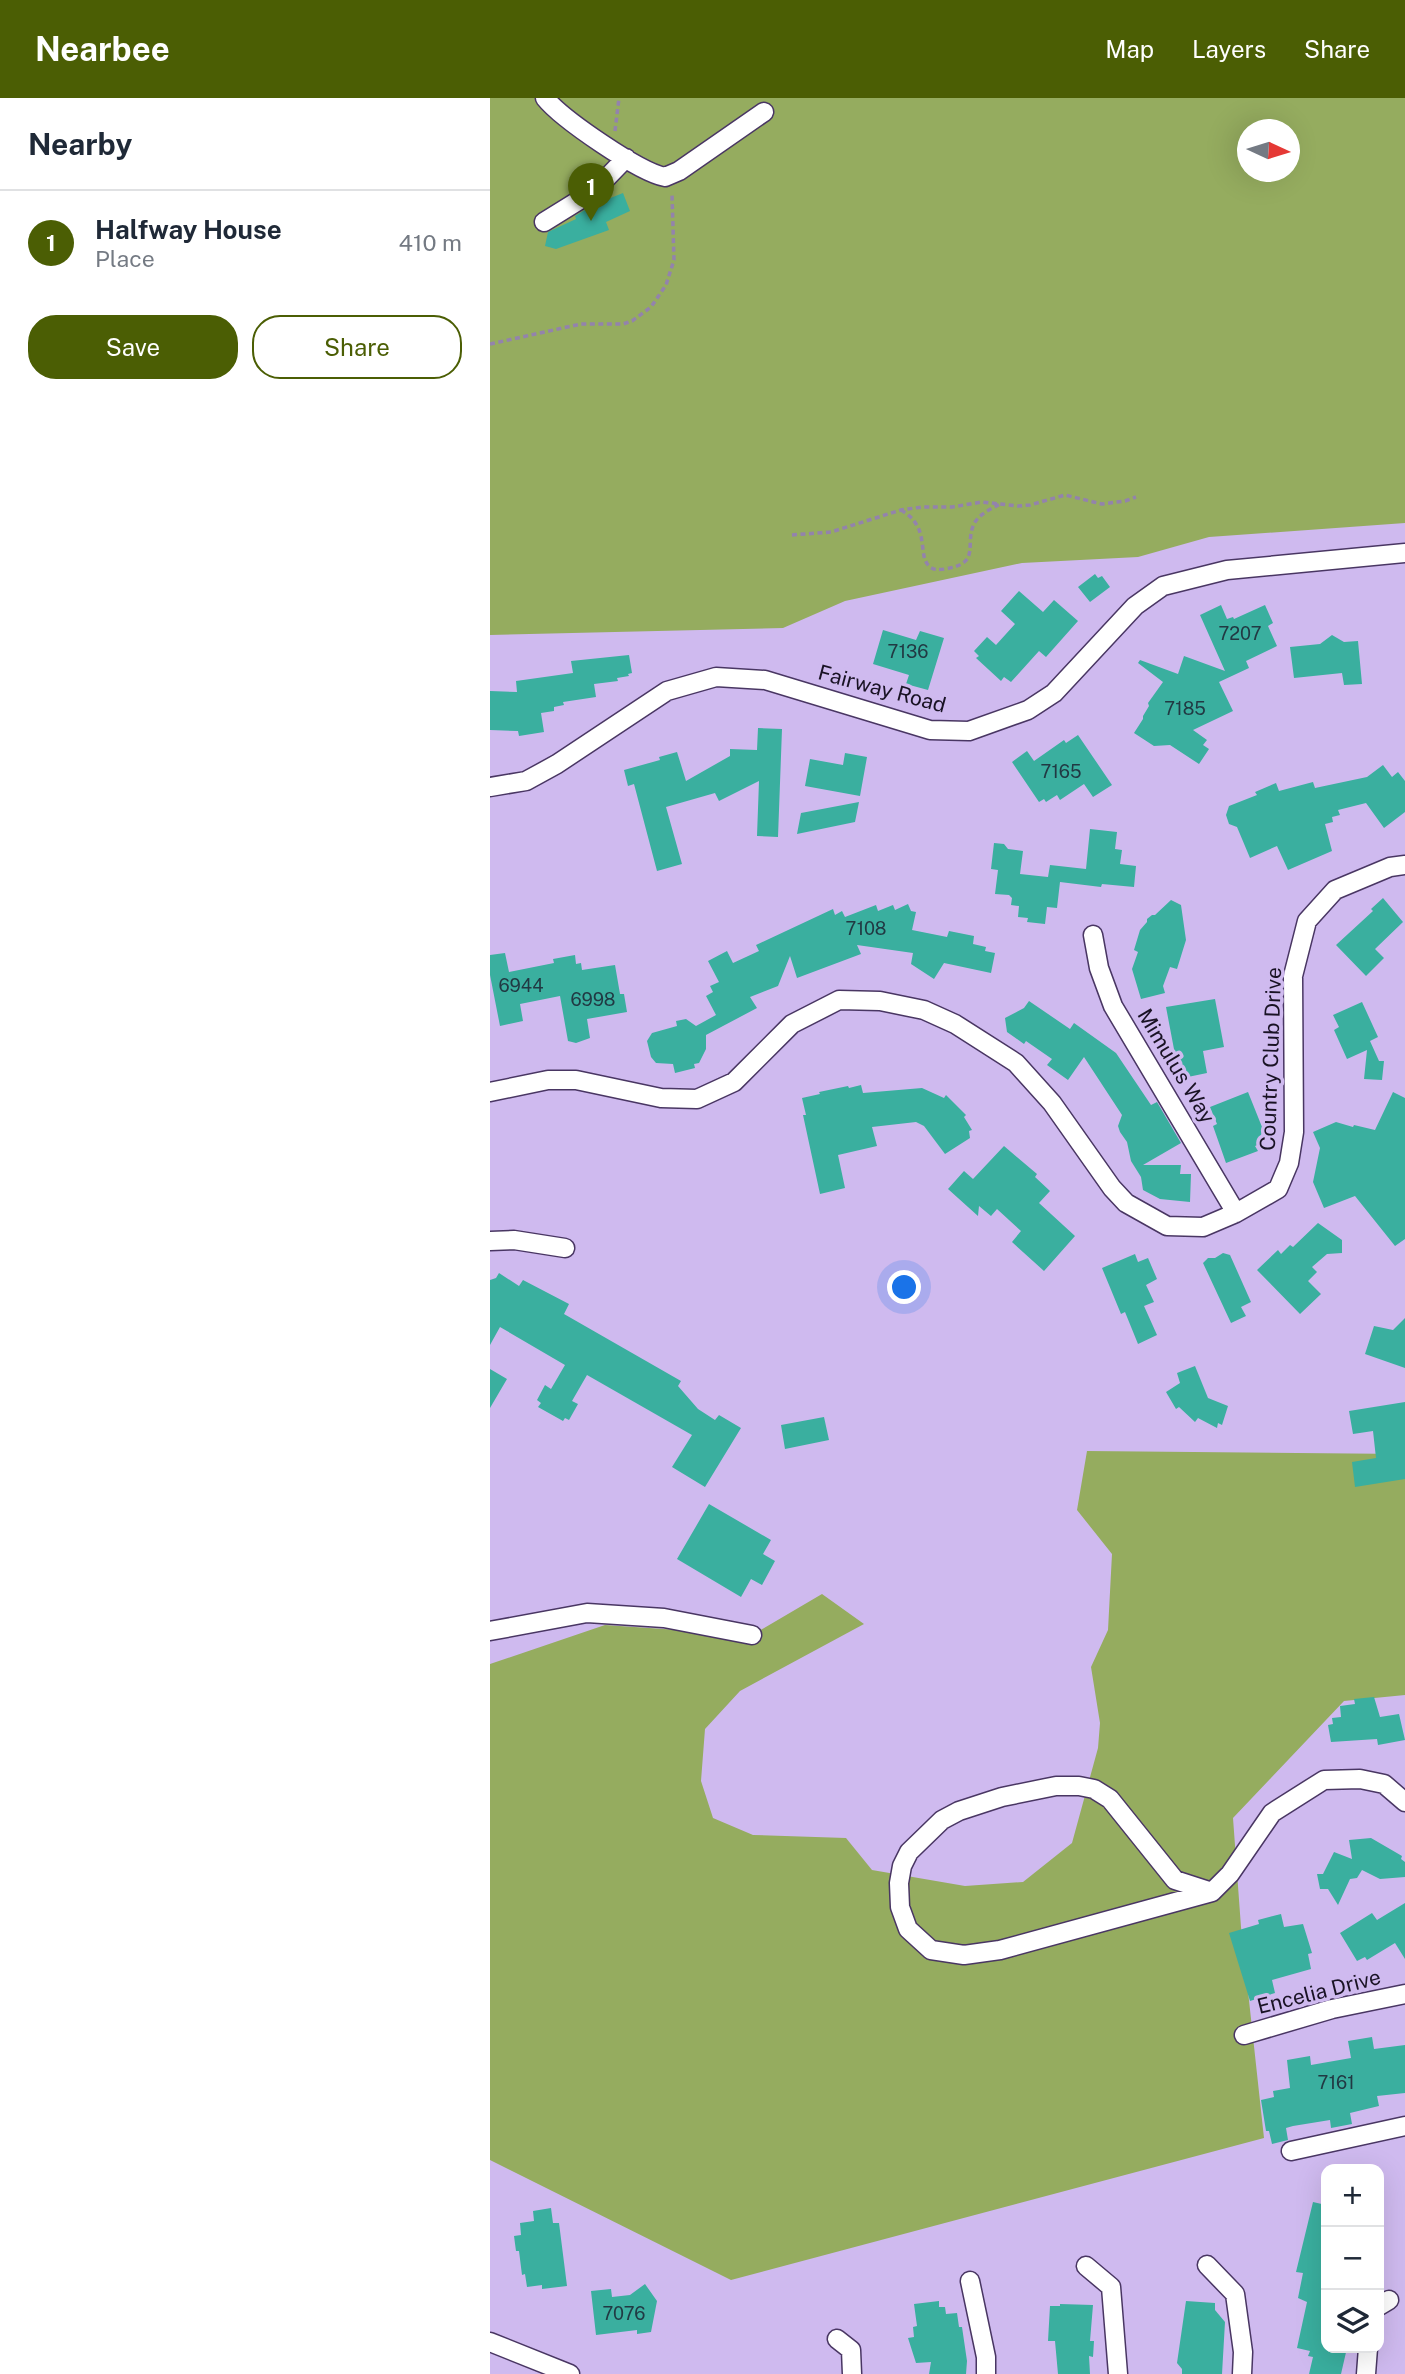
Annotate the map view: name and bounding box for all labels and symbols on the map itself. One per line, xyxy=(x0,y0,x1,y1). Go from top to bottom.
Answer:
north arrow xyxy=(1237,119,1300,182)
pin: 1 xyxy=(568,163,614,221)
house number: 7207 xyxy=(1218,623,1262,644)
house number: 7136 xyxy=(888,641,928,662)
street label: Fairway Road xyxy=(816,659,949,718)
house number: 7185 xyxy=(1164,698,1206,719)
house number: 7165 xyxy=(1040,761,1082,782)
house number: 7108 xyxy=(845,918,887,939)
street label: Country Club Drive xyxy=(1255,967,1286,1151)
house number: 6944 xyxy=(499,975,543,996)
house number: 6998 xyxy=(571,989,616,1010)
street label: Mimulus Way xyxy=(1132,1004,1220,1128)
your location xyxy=(887,1270,921,1304)
street label: Encelia Drive xyxy=(1254,1964,1383,2019)
house number: 7161 xyxy=(1317,2072,1355,2093)
house number: 7076 xyxy=(603,2303,645,2324)

